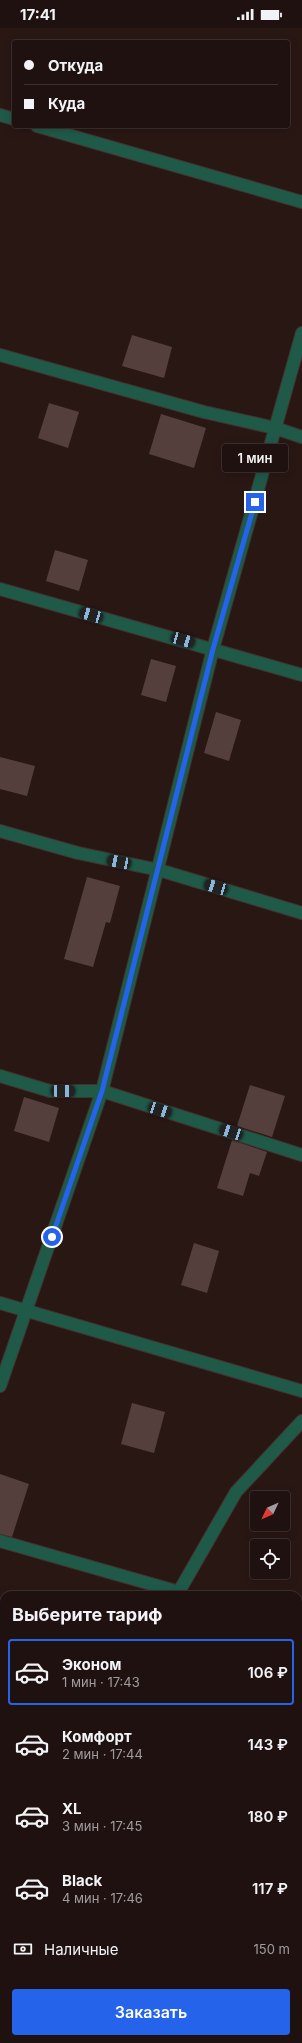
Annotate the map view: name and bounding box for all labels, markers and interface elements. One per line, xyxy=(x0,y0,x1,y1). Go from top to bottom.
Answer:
text: 17:41 xyxy=(20,5,56,24)
text: Откуда xyxy=(48,56,103,75)
text: Куда xyxy=(48,94,85,113)
callout: 1 мин xyxy=(222,444,288,472)
text: 1 мин xyxy=(237,450,273,466)
route end xyxy=(246,493,264,511)
car xyxy=(78,606,104,624)
car xyxy=(170,631,196,649)
car xyxy=(106,854,132,870)
car xyxy=(203,878,229,896)
car xyxy=(51,1085,75,1097)
car xyxy=(147,1101,173,1119)
car xyxy=(218,1123,244,1141)
route start xyxy=(43,1228,61,1246)
north arrow xyxy=(250,1491,290,1531)
map controls xyxy=(250,1491,290,1579)
button: locate xyxy=(250,1539,290,1579)
text: Выберите тариф xyxy=(12,1604,163,1625)
icon: car xyxy=(14,1654,50,1690)
text: Эконом xyxy=(62,1655,121,1674)
text: 106 ₽ xyxy=(247,1663,288,1682)
text: 1 мин · 17:43 xyxy=(62,1674,140,1690)
icon: car xyxy=(14,1726,50,1762)
text: Комфорт xyxy=(62,1727,132,1746)
text: 143 ₽ xyxy=(247,1735,288,1754)
text: 2 мин · 17:44 xyxy=(62,1746,143,1762)
icon: car xyxy=(14,1798,50,1834)
text: XL xyxy=(62,1799,82,1818)
text: 180 ₽ xyxy=(247,1807,288,1826)
text: 3 мин · 17:45 xyxy=(62,1818,142,1834)
icon: car xyxy=(14,1870,50,1906)
text: Black xyxy=(62,1871,102,1890)
text: 117 ₽ xyxy=(252,1879,288,1898)
text: 4 мин · 17:46 xyxy=(62,1890,143,1906)
icon: cash xyxy=(12,1938,34,1960)
text: Наличные xyxy=(44,1940,118,1959)
text: 150 m xyxy=(254,1941,290,1957)
button: Заказать xyxy=(12,1989,290,2035)

